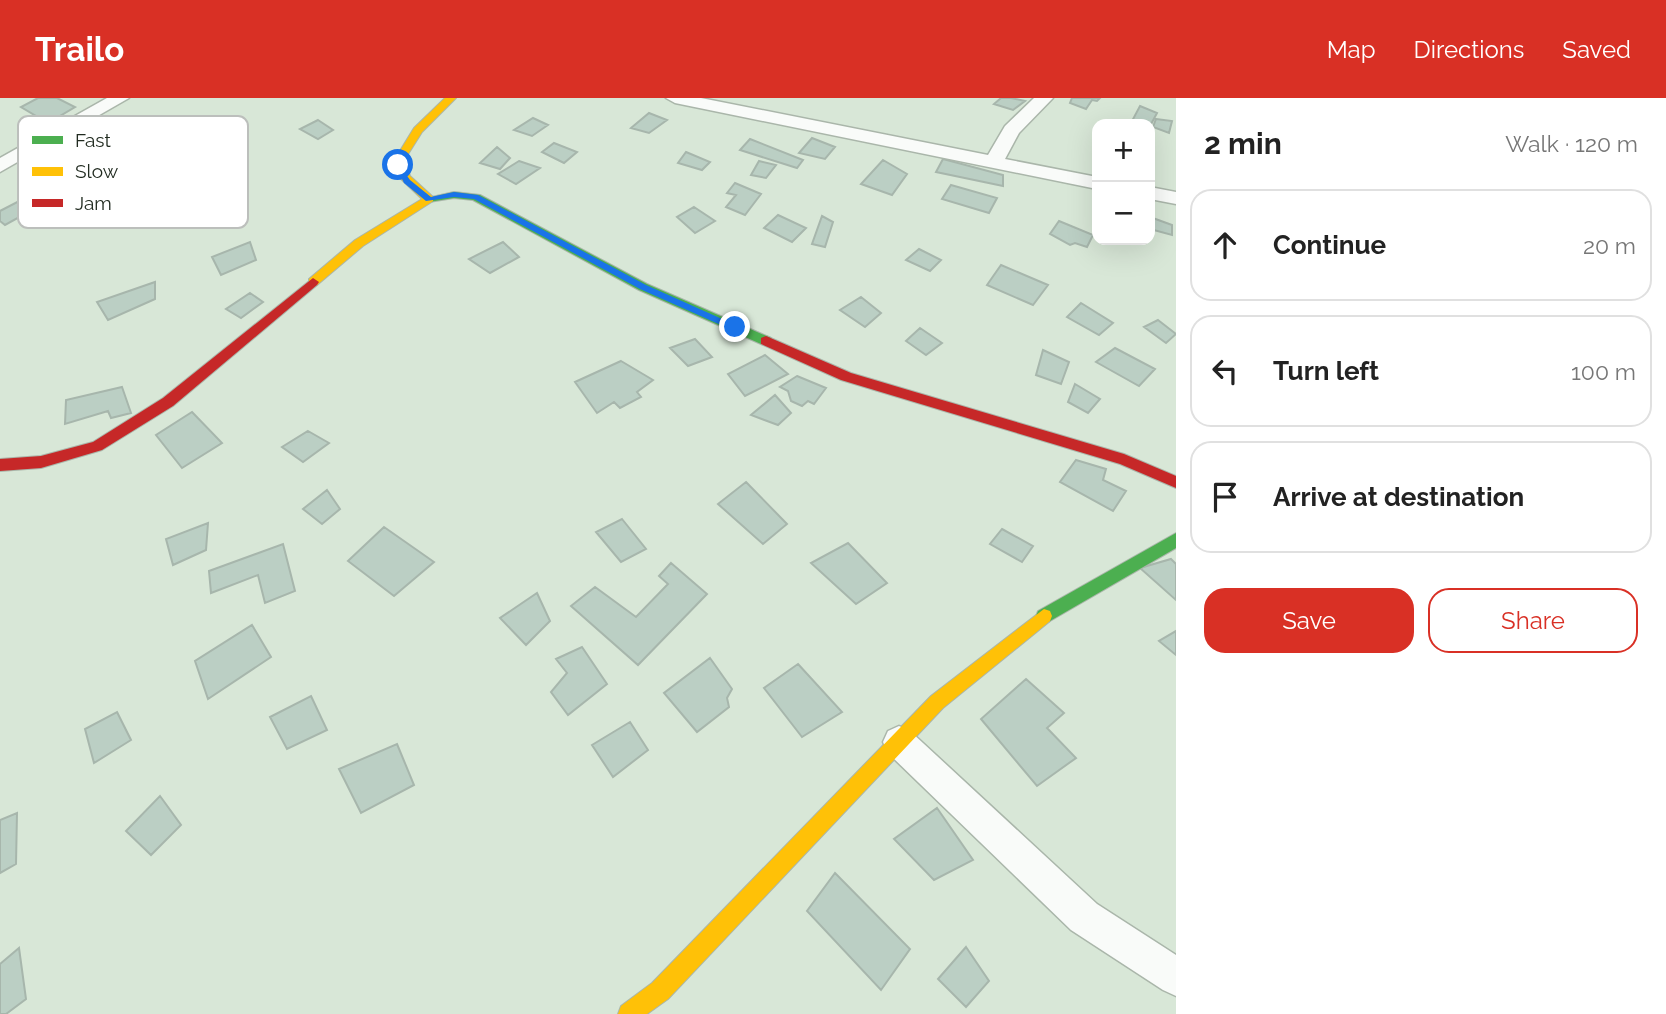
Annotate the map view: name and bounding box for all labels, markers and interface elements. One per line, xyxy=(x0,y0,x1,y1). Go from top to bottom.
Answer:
text: Trailo xyxy=(35,30,124,69)
text: Map xyxy=(1327,35,1376,64)
text: Directions xyxy=(1414,35,1524,64)
text: Saved xyxy=(1562,35,1631,64)
legend xyxy=(18,116,248,228)
map controls xyxy=(1092,119,1155,245)
button: + xyxy=(1092,119,1155,182)
text: 2 min xyxy=(1204,126,1282,161)
text: Fast xyxy=(75,129,111,151)
text: Walk · 120 m xyxy=(1505,130,1638,157)
route start xyxy=(382,149,413,180)
text: Slow xyxy=(75,160,119,182)
button: − xyxy=(1092,182,1155,245)
text: Jam xyxy=(75,192,112,214)
icon: ahead xyxy=(1206,226,1244,264)
text: Continue xyxy=(1273,230,1386,260)
text: 20 m xyxy=(1583,232,1636,259)
route end xyxy=(719,311,750,342)
icon: left xyxy=(1206,352,1244,390)
text: Turn left xyxy=(1273,356,1379,386)
text: 100 m xyxy=(1571,358,1636,385)
icon: arrive xyxy=(1206,478,1244,516)
text: Arrive at destination xyxy=(1273,482,1524,512)
button: Save xyxy=(1204,588,1414,653)
button: Share xyxy=(1428,588,1638,653)

